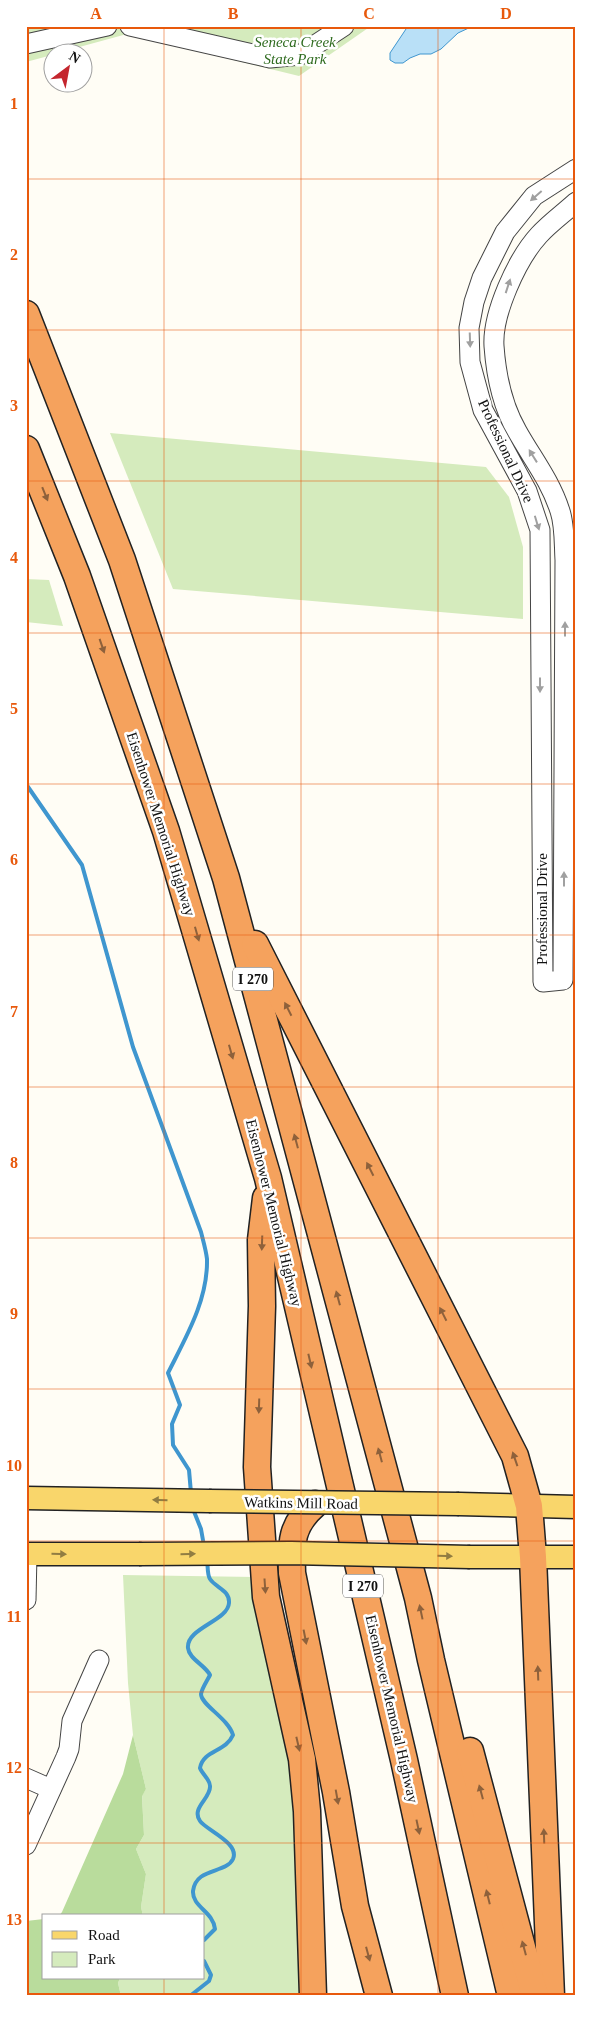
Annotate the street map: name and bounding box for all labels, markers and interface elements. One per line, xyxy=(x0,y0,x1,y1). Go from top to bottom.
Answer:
text: A xyxy=(90,5,102,22)
text: B xyxy=(228,5,239,22)
text: C xyxy=(363,5,375,22)
text: D xyxy=(500,5,512,22)
park label: Seneca Creek State Park xyxy=(254,34,336,67)
north arrow xyxy=(42,42,92,92)
text: N xyxy=(66,48,83,66)
text: 1 xyxy=(10,95,18,112)
one-way arrow xyxy=(529,191,542,202)
text: 2 xyxy=(10,246,18,263)
one-way arrow xyxy=(505,279,512,294)
one-way arrow xyxy=(466,332,474,348)
text: 3 xyxy=(10,397,18,414)
street label: Professional Drive xyxy=(475,397,537,505)
one-way arrow xyxy=(528,449,538,463)
one-way arrow xyxy=(41,487,49,501)
one-way arrow xyxy=(534,516,542,531)
text: 4 xyxy=(10,549,18,566)
one-way arrow xyxy=(561,621,569,637)
one-way arrow xyxy=(99,639,106,654)
one-way arrow xyxy=(536,677,544,693)
text: 5 xyxy=(10,700,18,717)
street label: Eisenhower Memorial Highway xyxy=(124,730,198,918)
text: 6 xyxy=(10,851,18,868)
street label: Professional Drive xyxy=(534,853,550,965)
one-way arrow xyxy=(560,871,568,887)
one-way arrow xyxy=(193,926,201,941)
road number: I 270 xyxy=(233,968,273,991)
one-way arrow xyxy=(284,1001,292,1016)
text: 7 xyxy=(10,1003,18,1020)
one-way arrow xyxy=(228,1044,236,1059)
street label: Eisenhower Memorial Highway xyxy=(243,1118,305,1309)
one-way arrow xyxy=(292,1133,300,1148)
text: 8 xyxy=(10,1154,18,1171)
one-way arrow xyxy=(366,1162,374,1176)
one-way arrow xyxy=(257,1236,265,1252)
one-way arrow xyxy=(333,1290,341,1305)
text: 9 xyxy=(10,1305,18,1322)
one-way arrow xyxy=(439,1307,447,1321)
one-way arrow xyxy=(306,1354,314,1369)
one-way arrow xyxy=(255,1398,263,1414)
one-way arrow xyxy=(375,1447,383,1462)
one-way arrow xyxy=(511,1451,519,1466)
text: 10 xyxy=(6,1457,22,1474)
street label: Watkins Mill Road xyxy=(244,1494,359,1512)
one-way arrow xyxy=(152,1496,168,1504)
one-way arrow xyxy=(51,1550,67,1558)
one-way arrow xyxy=(180,1550,196,1558)
one-way arrow xyxy=(437,1552,453,1560)
road number: I 270 xyxy=(343,1574,383,1598)
one-way arrow xyxy=(261,1578,269,1594)
one-way arrow xyxy=(416,1604,424,1620)
text: 11 xyxy=(6,1608,22,1625)
street label: Eisenhower Memorial Highway xyxy=(363,1613,422,1805)
one-way arrow xyxy=(301,1630,309,1646)
one-way arrow xyxy=(533,1665,541,1681)
one-way arrow xyxy=(294,1737,302,1752)
text: 12 xyxy=(6,1759,22,1776)
one-way arrow xyxy=(477,1784,485,1799)
one-way arrow xyxy=(333,1789,341,1805)
one-way arrow xyxy=(414,1819,422,1834)
one-way arrow xyxy=(540,1827,548,1843)
one-way arrow xyxy=(484,1890,492,1905)
text: 13 xyxy=(6,1911,22,1928)
legend xyxy=(42,1914,205,1980)
text: Road xyxy=(88,1927,120,1943)
one-way arrow xyxy=(519,1941,527,1956)
one-way arrow xyxy=(364,1947,372,1962)
text: Park xyxy=(88,1951,116,1967)

